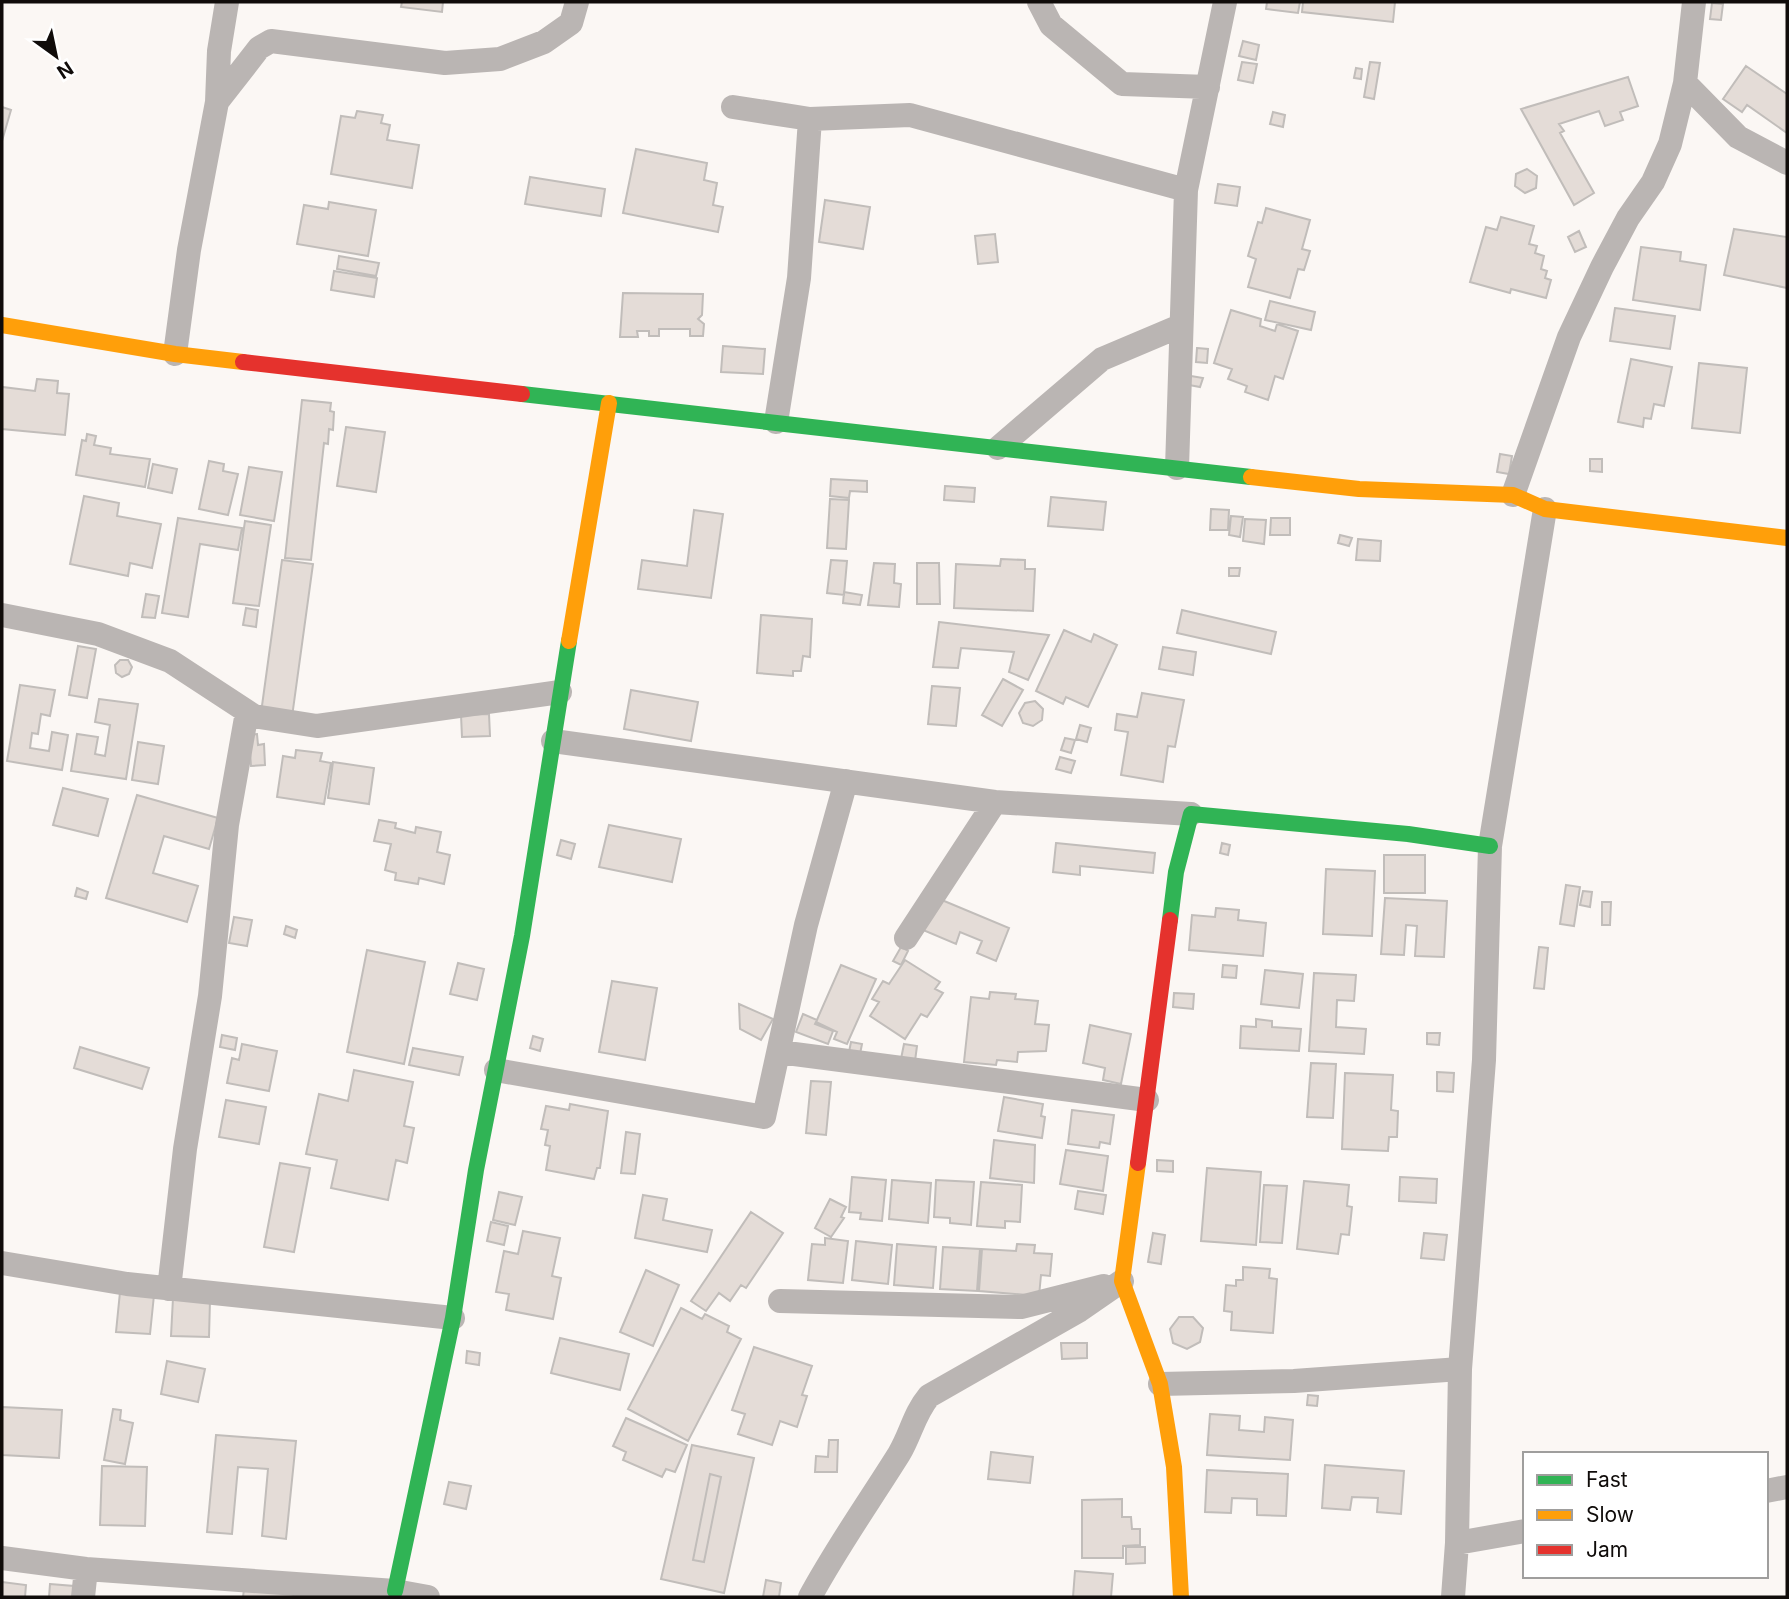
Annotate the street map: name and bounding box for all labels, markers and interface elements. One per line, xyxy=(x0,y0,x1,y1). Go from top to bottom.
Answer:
north arrow xyxy=(21,21,91,91)
text: N xyxy=(53,56,77,83)
legend xyxy=(1523,1452,1768,1578)
text: Fast xyxy=(1586,1467,1628,1492)
text: Slow xyxy=(1586,1502,1634,1527)
text: Jam xyxy=(1586,1537,1628,1562)

